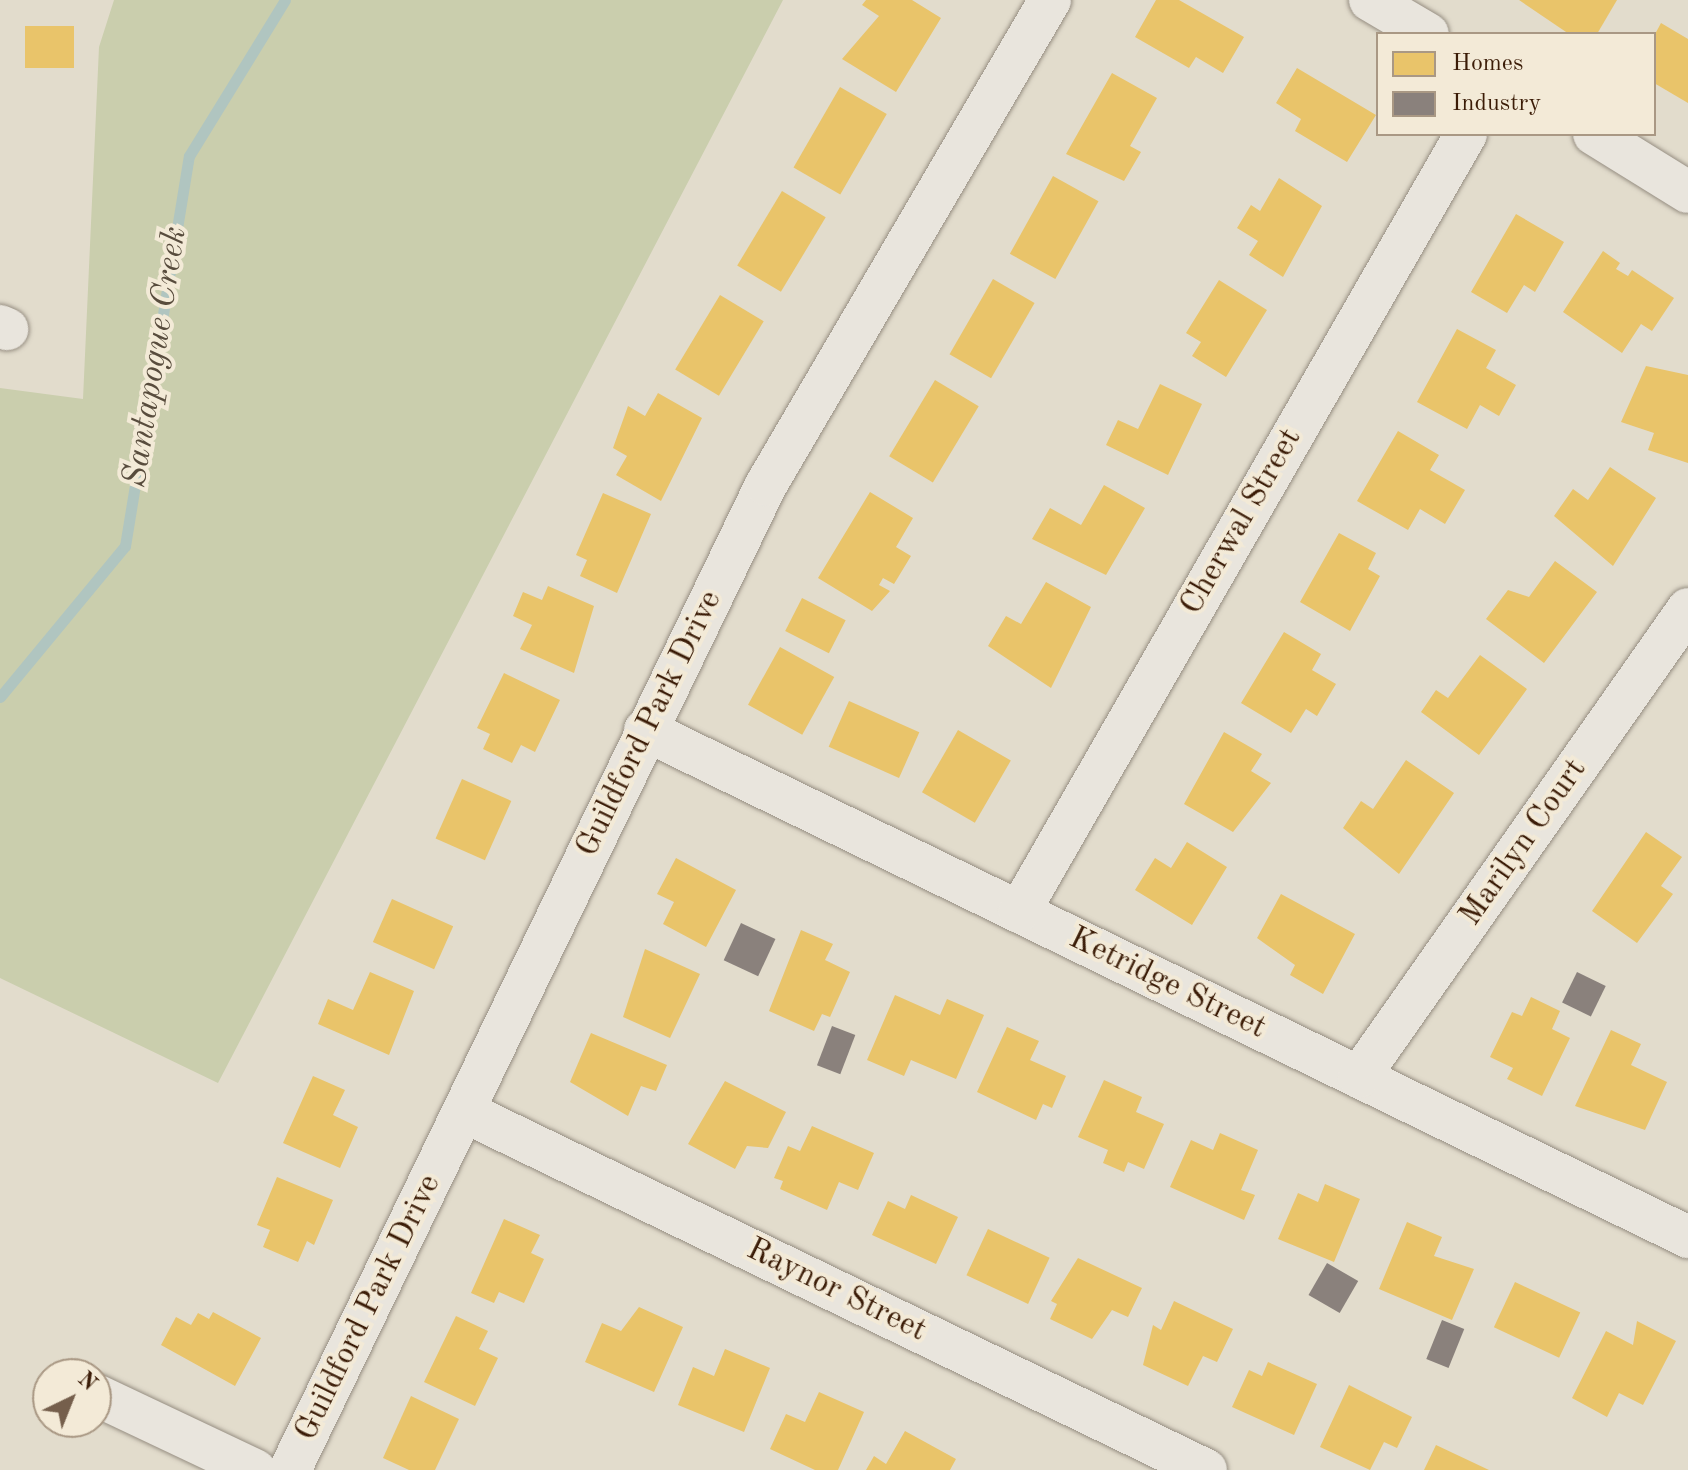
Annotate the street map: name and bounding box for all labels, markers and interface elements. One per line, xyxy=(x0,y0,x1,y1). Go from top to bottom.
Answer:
legend xyxy=(1376,32,1656,136)
text: Homes xyxy=(1452,52,1523,76)
text: Industry xyxy=(1452,92,1541,116)
water label: Santapogue Creek xyxy=(115,224,197,490)
street label: Cherwal Street xyxy=(1173,422,1311,622)
street label: Guildford Park Drive xyxy=(569,585,731,863)
street label: Marilyn Court xyxy=(1452,752,1596,934)
street label: Ketridge Street xyxy=(1062,920,1272,1048)
street label: Guildford Park Drive xyxy=(288,1169,450,1447)
street label: Raynor Street xyxy=(740,1231,932,1351)
north arrow xyxy=(32,1358,112,1438)
text: N xyxy=(73,1368,101,1396)

